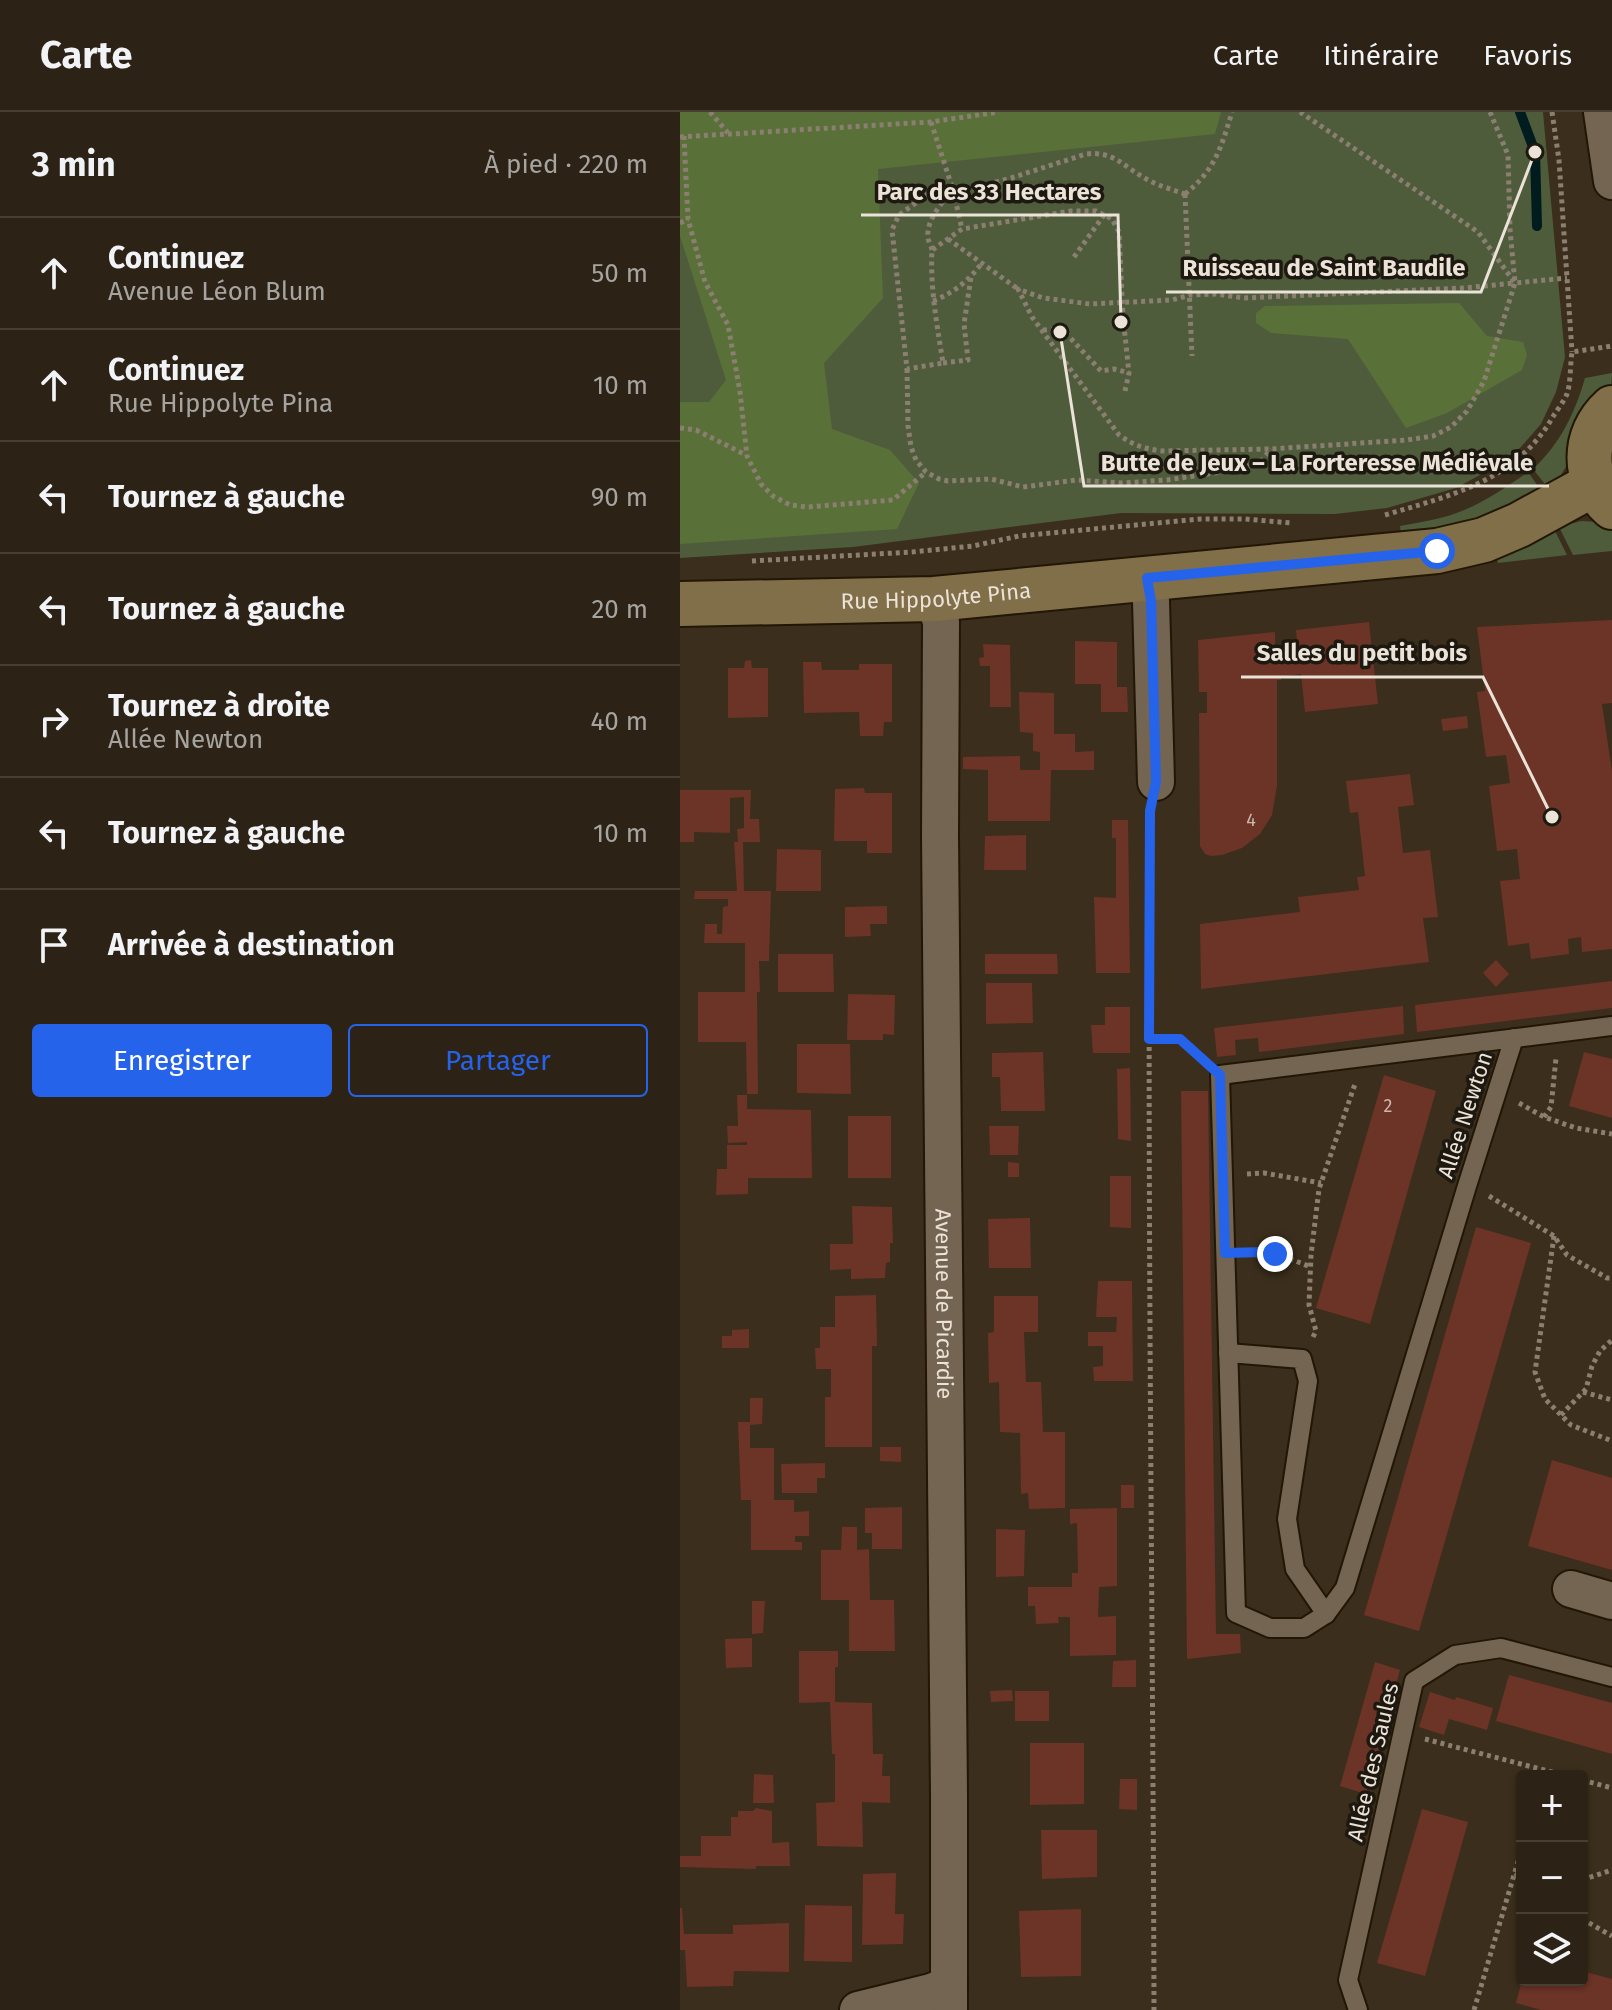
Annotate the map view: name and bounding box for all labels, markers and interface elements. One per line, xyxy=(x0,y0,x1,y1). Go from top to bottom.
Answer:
text: Carte xyxy=(40,32,133,78)
text: Carte xyxy=(1213,39,1279,72)
text: Itinéraire xyxy=(1323,39,1439,72)
text: Favoris xyxy=(1483,39,1572,72)
text: 3 min xyxy=(32,144,116,185)
text: À pied · 220 m xyxy=(484,149,648,180)
callout: Parc des 33 Hectares xyxy=(861,167,1118,215)
text: Parc des 33 Hectares xyxy=(877,178,1102,206)
text: Continuez xyxy=(108,240,244,276)
callout: Ruisseau de Saint Baudile xyxy=(1166,244,1481,292)
icon: ahead xyxy=(32,251,76,295)
text: Ruisseau de Saint Baudile xyxy=(1183,254,1465,282)
text: 50 m xyxy=(591,258,648,289)
text: Avenue Léon Blum xyxy=(108,276,326,307)
text: Continuez xyxy=(108,352,244,388)
icon: ahead xyxy=(32,363,76,407)
text: 10 m xyxy=(593,370,648,401)
text: Rue Hippolyte Pina xyxy=(108,388,333,419)
callout: Butte de Jeux – La Forteresse Médiévale xyxy=(1084,438,1549,486)
text: Butte de Jeux – La Forteresse Médiévale xyxy=(1101,449,1533,477)
icon: left xyxy=(32,475,76,519)
text: Tournez à gauche xyxy=(108,479,345,515)
text: 90 m xyxy=(591,482,648,513)
route start xyxy=(1419,533,1455,569)
street label: Rue Hippolyte Pina xyxy=(840,576,1032,614)
icon: left xyxy=(32,587,76,631)
text: Tournez à gauche xyxy=(108,591,345,627)
text: 20 m xyxy=(591,594,648,625)
callout: Salles du petit bois xyxy=(1241,629,1483,677)
text: Salles du petit bois xyxy=(1257,639,1468,667)
text: Tournez à droite xyxy=(108,688,330,724)
icon: right xyxy=(32,699,76,743)
text: 40 m xyxy=(590,706,648,737)
text: Allée Newton xyxy=(108,724,263,755)
house number: 4 xyxy=(1246,809,1256,831)
icon: left xyxy=(32,811,76,855)
text: Tournez à gauche xyxy=(108,815,345,851)
text: 10 m xyxy=(593,818,648,849)
icon: arrive xyxy=(32,923,76,967)
text: Arrivée à destination xyxy=(108,927,395,963)
button: Enregistrer xyxy=(32,1024,332,1097)
button: Partager xyxy=(348,1024,648,1097)
street label: Allée Newton xyxy=(1432,1048,1498,1182)
house number: 2 xyxy=(1384,1095,1393,1117)
street label: Avenue de Picardie xyxy=(930,1209,959,1399)
route end xyxy=(1257,1236,1293,1272)
street label: Allée des Saules xyxy=(1342,1680,1404,1844)
map controls xyxy=(1516,1770,1588,1986)
button: + xyxy=(1516,1770,1588,1842)
button: − xyxy=(1516,1842,1588,1914)
button: layers xyxy=(1516,1914,1588,1986)

